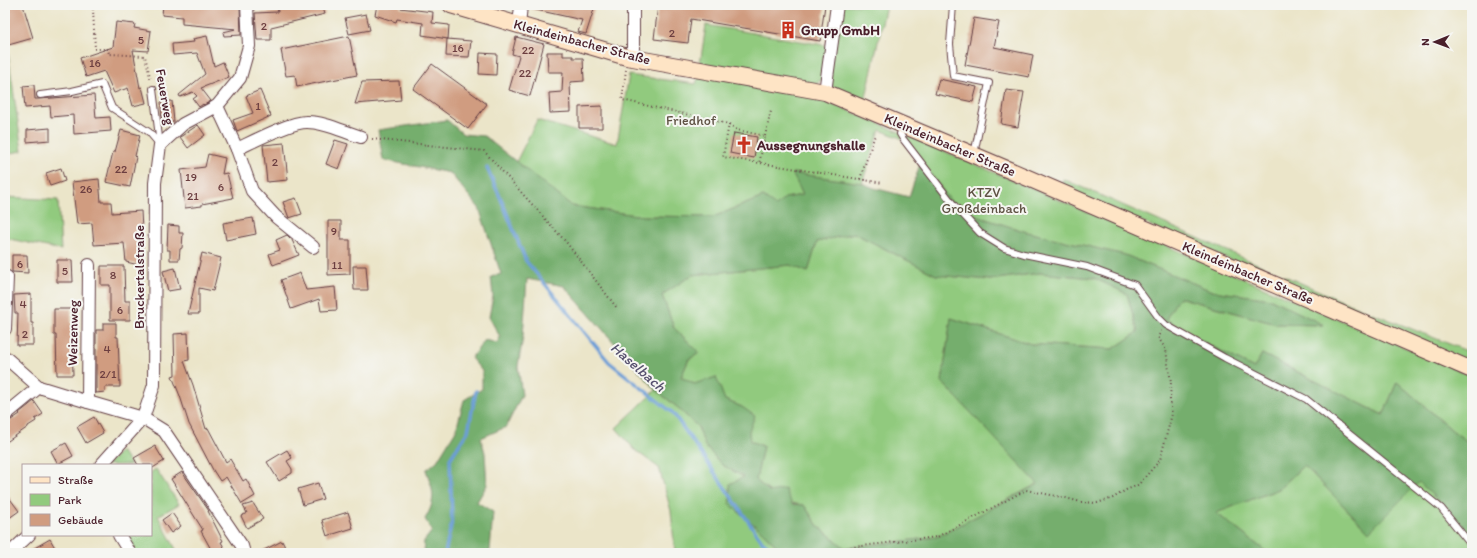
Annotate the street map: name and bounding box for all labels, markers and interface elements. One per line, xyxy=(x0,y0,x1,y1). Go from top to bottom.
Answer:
street label: Kleindeinbacher Straße xyxy=(512,16,653,69)
house number: 2 xyxy=(261,19,268,33)
building icon: Grupp GmbH xyxy=(778,20,798,40)
place label: Grupp GmbH xyxy=(801,22,880,39)
north arrow xyxy=(1415,22,1455,62)
house number: 2 xyxy=(669,26,676,40)
house number: 5 xyxy=(138,33,144,47)
text: N xyxy=(1419,38,1432,46)
house number: 16 xyxy=(452,41,464,55)
house number: 22 xyxy=(522,43,535,57)
house number: 16 xyxy=(89,56,101,70)
house number: 22 xyxy=(519,66,532,80)
street label: Feuerweg xyxy=(152,68,178,127)
house number: 1 xyxy=(255,99,261,113)
street label: Kleindeinbacher Straße xyxy=(882,110,1019,181)
park label: Friedhof xyxy=(666,112,717,129)
church icon: Aussegnungshalle xyxy=(734,135,754,155)
place label: Aussegnungshalle xyxy=(756,137,866,154)
house number: 2 xyxy=(272,155,279,169)
house number: 22 xyxy=(115,162,128,176)
house number: 19 xyxy=(185,170,197,184)
house number: 6 xyxy=(218,180,224,194)
house number: 26 xyxy=(80,182,92,196)
park label: KTZV Großdeinbach xyxy=(942,184,1027,217)
house number: 21 xyxy=(187,189,199,203)
house number: 9 xyxy=(331,224,337,238)
street label: Bruckertalstraße xyxy=(131,225,148,329)
street label: Kleindeinbacher Straße xyxy=(1180,238,1317,309)
house number: 6 xyxy=(17,257,23,271)
house number: 11 xyxy=(331,258,343,272)
house number: 5 xyxy=(62,264,68,278)
house number: 8 xyxy=(110,268,117,282)
house number: 4 xyxy=(19,297,27,311)
street label: Weizenweg xyxy=(64,299,82,366)
house number: 6 xyxy=(117,303,123,317)
house number: 2 xyxy=(22,327,29,341)
water label: Haselbach xyxy=(607,338,669,396)
house number: 4 xyxy=(103,342,111,356)
house number: 2/1 xyxy=(100,367,117,381)
legend xyxy=(22,464,152,536)
text: Straße xyxy=(58,473,93,487)
text: Park xyxy=(58,493,82,507)
text: Gebäude xyxy=(58,513,103,527)

